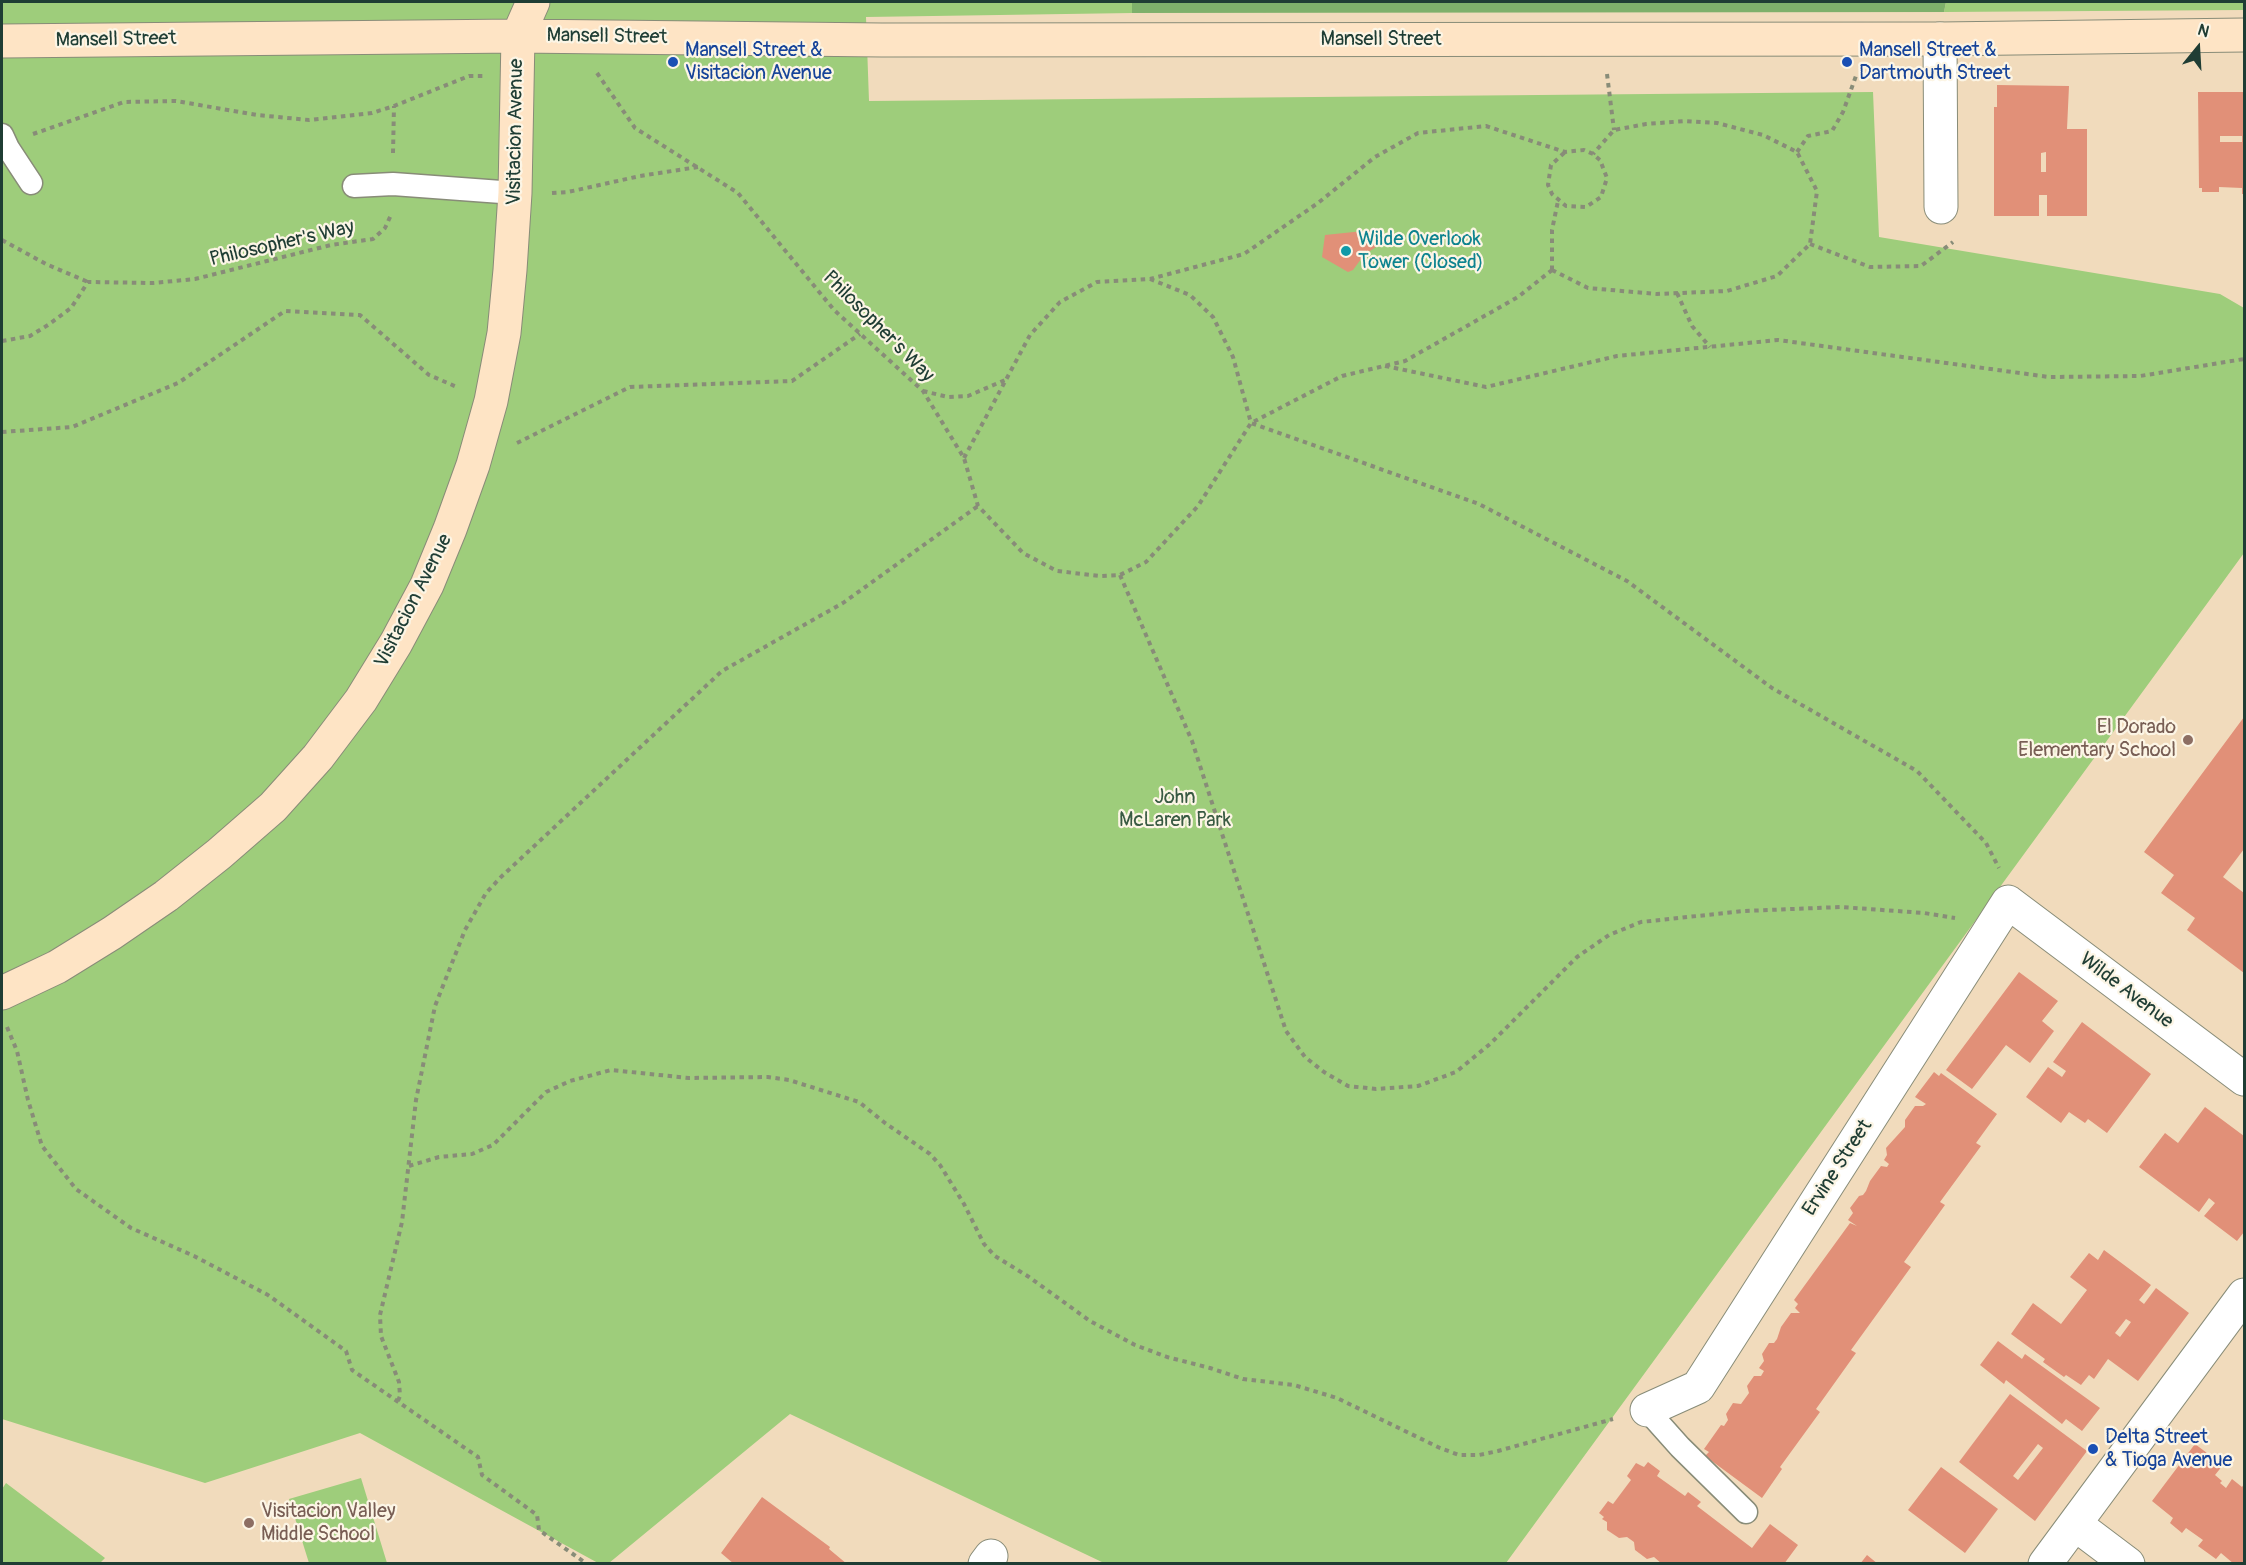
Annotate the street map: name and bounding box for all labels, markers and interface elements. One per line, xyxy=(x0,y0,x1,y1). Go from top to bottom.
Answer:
north arrow xyxy=(2168,18,2228,78)
text: N xyxy=(2195,20,2212,42)
street label: Mansell Street xyxy=(546,24,668,50)
street label: Mansell Street xyxy=(55,27,177,53)
street label: Mansell Street xyxy=(1321,28,1441,52)
place label: Mansell Street & Visitacion Avenue xyxy=(685,39,832,86)
place label: Mansell Street & Dartmouth Street xyxy=(1859,39,2011,86)
marker: Mansell Street & Visitacion Avenue xyxy=(666,55,680,69)
marker: Mansell Street & Dartmouth Street xyxy=(1840,55,1854,69)
street label: Visitacion Avenue xyxy=(503,58,529,206)
street label: Philosopher's Way xyxy=(207,216,357,272)
place label: Wilde Overlook Tower (Closed) xyxy=(1358,228,1483,275)
marker: Wilde Overlook Tower (Closed) xyxy=(1339,244,1353,258)
street label: Philosopher's Way xyxy=(817,266,939,388)
street label: Visitacion Avenue xyxy=(370,530,458,672)
place label: El Dorado Elementary School xyxy=(2018,716,2176,763)
marker: El Dorado Elementary School xyxy=(2181,733,2195,747)
park label: John McLaren Park xyxy=(1119,786,1231,833)
street label: Wilde Avenue xyxy=(2074,948,2178,1034)
street label: Ervine Street xyxy=(1798,1115,1878,1221)
place label: Delta Street & Tioga Avenue xyxy=(2105,1426,2232,1473)
marker: Delta Street & Tioga Avenue xyxy=(2086,1442,2100,1456)
place label: Visitacion Valley Middle School xyxy=(261,1500,396,1547)
marker: Visitacion Valley Middle School xyxy=(242,1516,256,1530)

